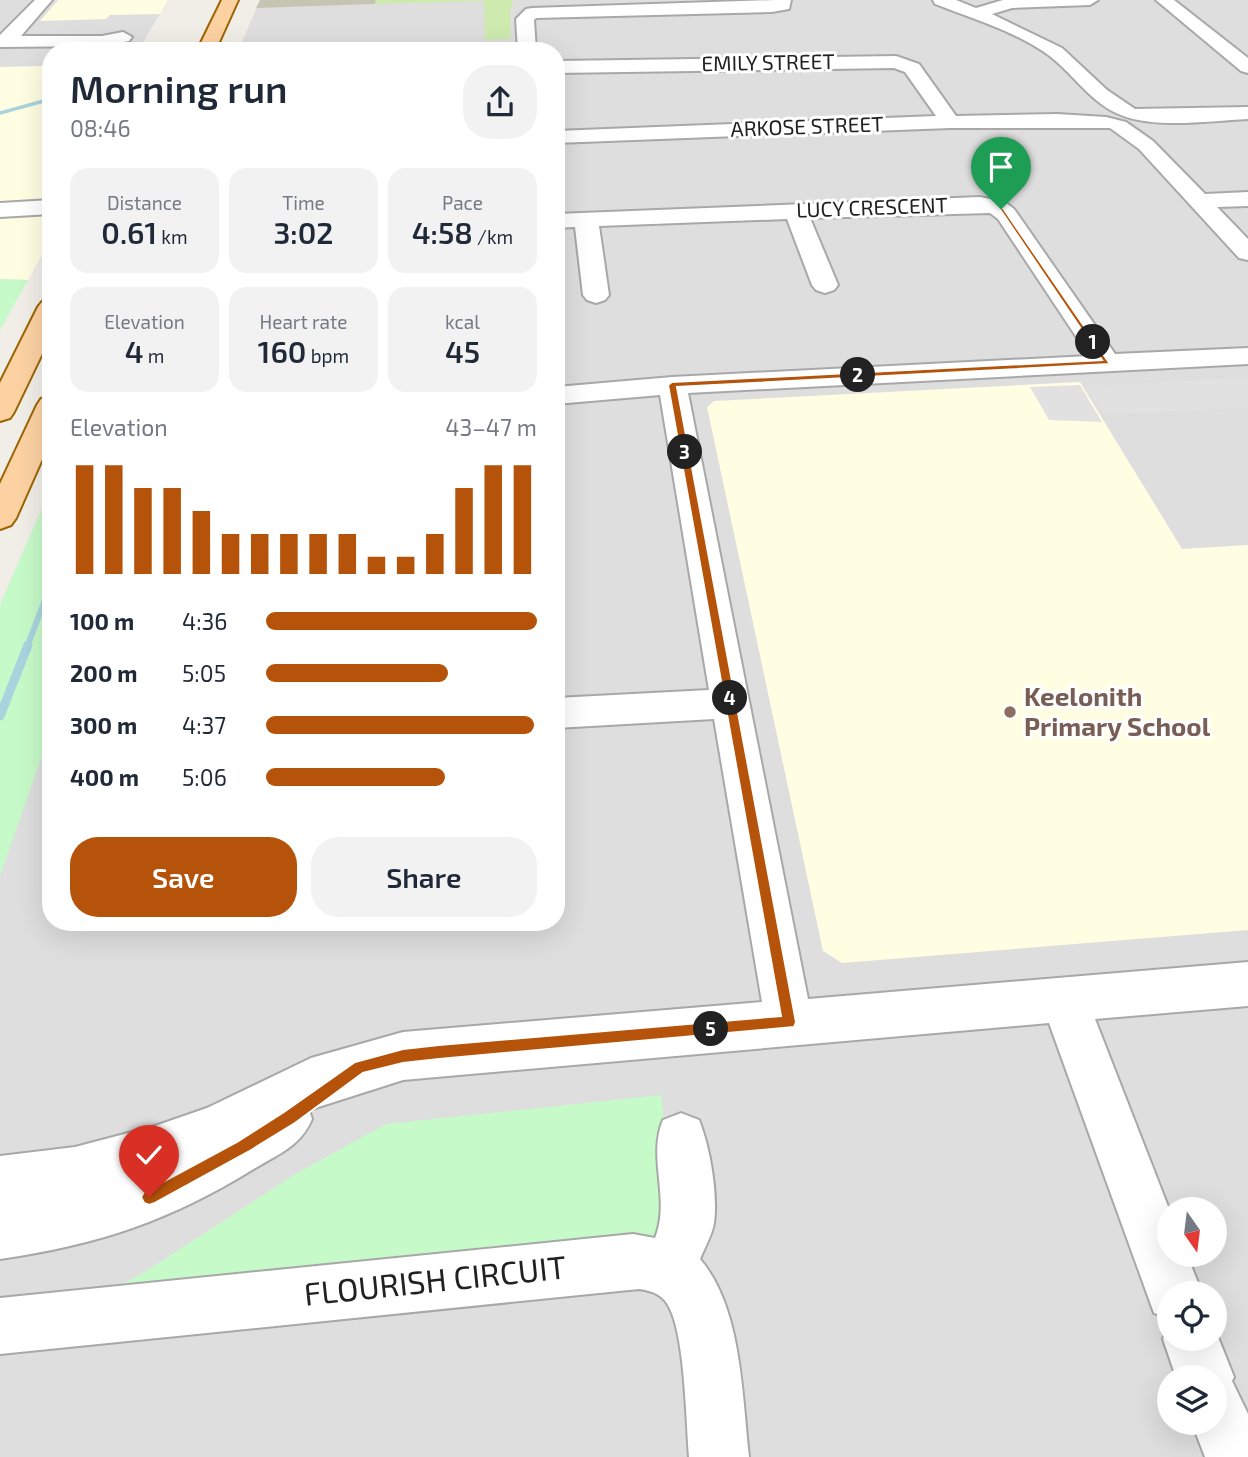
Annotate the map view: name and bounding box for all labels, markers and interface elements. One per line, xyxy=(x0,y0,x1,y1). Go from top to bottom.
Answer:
street label: EMILY STREET xyxy=(701,48,835,75)
text: Morning run xyxy=(70,65,288,111)
button: share xyxy=(463,65,537,139)
street label: ARKOSE STREET xyxy=(730,110,884,141)
text: 08:46 xyxy=(70,114,131,142)
pin xyxy=(971,137,1031,209)
icon: arrive xyxy=(982,148,1020,186)
text: Distance xyxy=(107,191,182,214)
text: Time xyxy=(282,191,325,214)
text: Pace xyxy=(442,191,483,214)
street label: LUCY CRESCENT xyxy=(796,191,948,222)
text: 0.61 xyxy=(101,214,157,250)
text: 3:02 xyxy=(273,214,334,250)
text: 4:58 xyxy=(412,214,473,250)
text: km xyxy=(157,225,188,248)
text: /km xyxy=(473,225,513,248)
text: Elevation xyxy=(104,310,185,333)
text: Heart rate xyxy=(260,310,347,333)
text: kcal xyxy=(445,310,480,333)
pin: 1 xyxy=(1076,324,1110,360)
text: 1 xyxy=(1088,330,1097,353)
text: 4 xyxy=(125,333,143,369)
text: 160 xyxy=(258,333,306,369)
text: 45 xyxy=(445,333,480,369)
text: m xyxy=(143,344,164,367)
text: bpm xyxy=(306,344,349,367)
pin: 2 xyxy=(840,358,876,392)
text: 2 xyxy=(852,363,863,386)
text: Elevation xyxy=(70,413,168,441)
text: 43–47 m xyxy=(445,413,537,441)
pin: 3 xyxy=(668,434,702,470)
text: 3 xyxy=(679,440,690,463)
text: 100 m xyxy=(70,607,134,635)
text: 4:36 xyxy=(182,607,228,635)
text: 200 m xyxy=(70,659,138,687)
text: 5:05 xyxy=(182,659,226,687)
pin: 4 xyxy=(712,680,748,716)
place label: Keelonith Primary School xyxy=(1024,680,1211,742)
text: 4 xyxy=(723,686,736,709)
marker: Keelonith Primary School xyxy=(1002,704,1018,720)
text: 300 m xyxy=(70,711,137,739)
text: 4:37 xyxy=(182,711,226,739)
text: 400 m xyxy=(70,763,139,791)
text: 5:06 xyxy=(182,763,227,791)
button: Save xyxy=(70,837,297,917)
button: Share xyxy=(311,837,537,917)
pin: 5 xyxy=(694,1012,728,1046)
text: 5 xyxy=(705,1017,716,1040)
pin xyxy=(119,1125,179,1197)
icon: check xyxy=(130,1136,168,1174)
north arrow xyxy=(1157,1197,1227,1267)
map controls xyxy=(1157,1197,1227,1435)
street label: FLOURISH CIRCUIT xyxy=(302,1246,568,1312)
button: locate xyxy=(1157,1281,1227,1351)
button: layers xyxy=(1157,1365,1227,1435)

